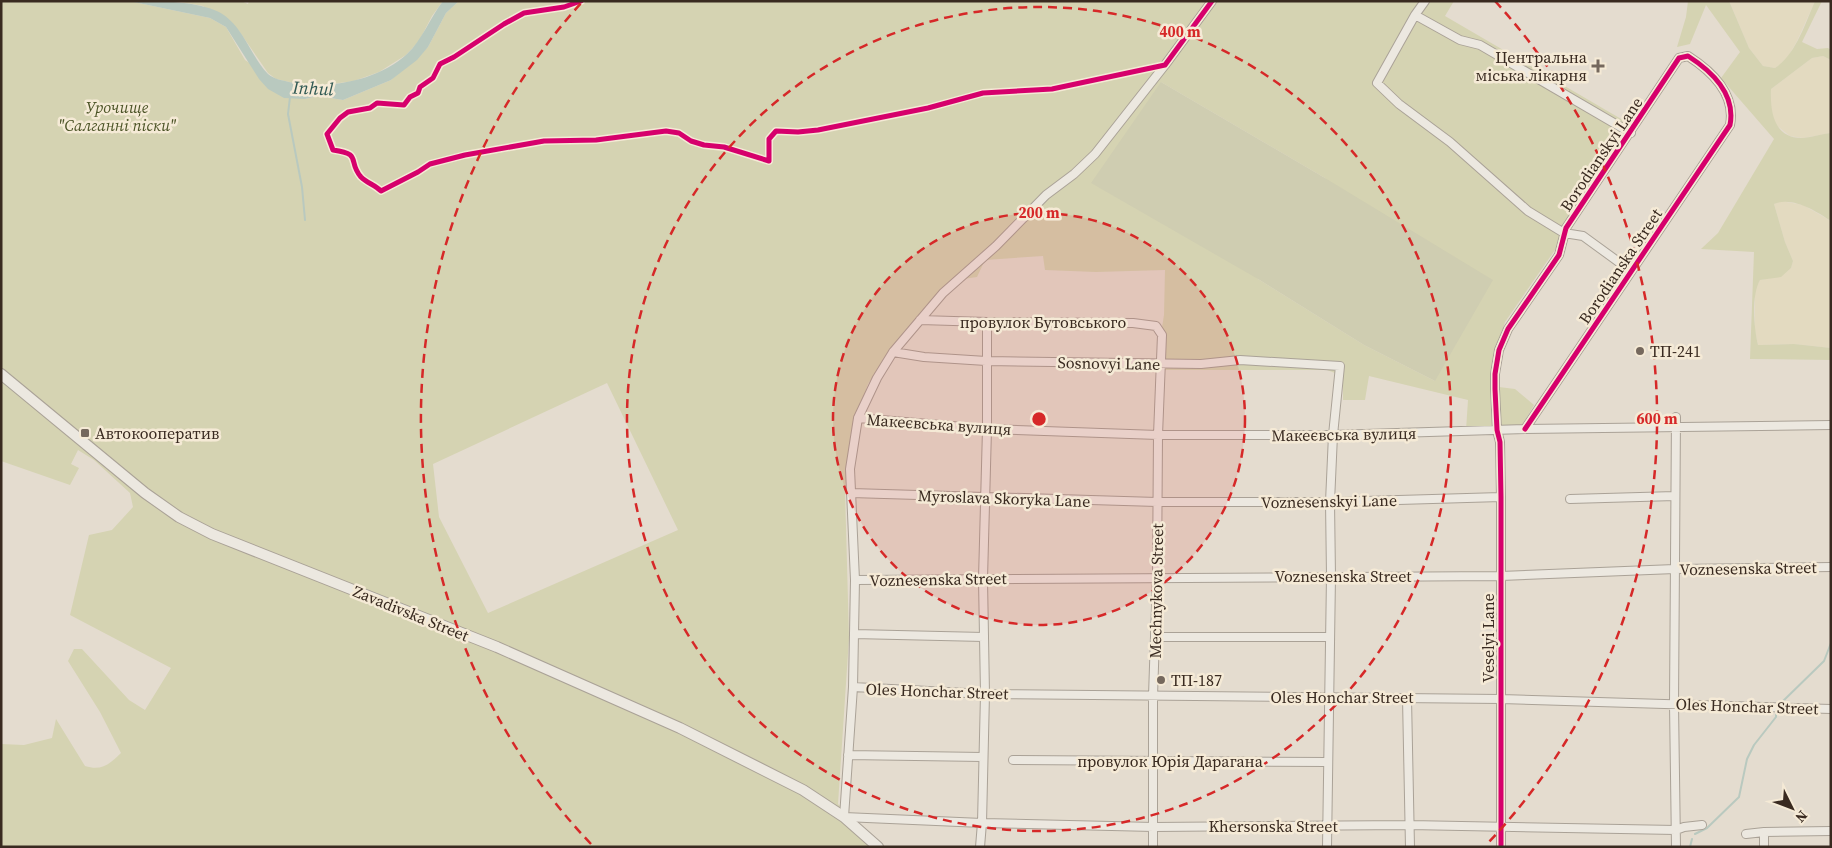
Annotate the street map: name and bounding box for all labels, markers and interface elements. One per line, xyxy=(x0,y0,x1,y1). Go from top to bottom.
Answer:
text: 400 m xyxy=(1159,21,1201,42)
place label: Центральна міська лікарня xyxy=(1476,46,1588,86)
marker: Центральна міська лікарня xyxy=(1591,59,1605,73)
water label: Inhul xyxy=(291,74,334,102)
street label: Borodianskyi Lane xyxy=(1555,92,1647,216)
park label: Урочище "Салганні піски" xyxy=(58,96,176,136)
text: 200 m xyxy=(1018,202,1060,223)
street label: Borodianska Street xyxy=(1573,203,1667,328)
street label: провулок Бутовського xyxy=(960,311,1127,333)
place label: ТП-241 xyxy=(1650,340,1701,362)
marker: ТП-241 xyxy=(1634,345,1646,357)
street label: Sosnovyi Lane xyxy=(1057,351,1161,375)
street label: Макеєвська вулиця xyxy=(866,408,1012,440)
text: 600 m xyxy=(1636,408,1678,429)
centre of rings xyxy=(1030,410,1048,428)
place label: Автокооператив xyxy=(95,422,219,444)
street label: Макеєвська вулиця xyxy=(1271,422,1417,446)
marker: Автокооператив xyxy=(79,427,91,439)
street label: Myroslava Skoryka Lane xyxy=(917,484,1091,512)
street label: Voznesenskyi Lane xyxy=(1261,489,1397,513)
street label: Mechnykova Street xyxy=(1144,523,1168,659)
street label: Voznesenska Street xyxy=(1679,556,1818,580)
street label: Voznesenska Street xyxy=(1274,565,1412,587)
street label: Voznesenska Street xyxy=(869,567,1008,591)
street label: Zavadivska Street xyxy=(350,580,473,647)
street label: Veselyi Lane xyxy=(1477,593,1499,683)
place label: ТП-187 xyxy=(1171,669,1222,691)
marker: ТП-187 xyxy=(1155,674,1167,686)
street label: Oles Honchar Street xyxy=(865,678,1010,705)
street label: Oles Honchar Street xyxy=(1271,686,1414,708)
street label: Oles Honchar Street xyxy=(1675,693,1820,720)
street label: провулок Юрія Дарагана xyxy=(1077,750,1264,772)
north arrow xyxy=(1767,783,1817,833)
text: N xyxy=(1791,806,1813,827)
street label: Khersonska Street xyxy=(1208,815,1338,837)

